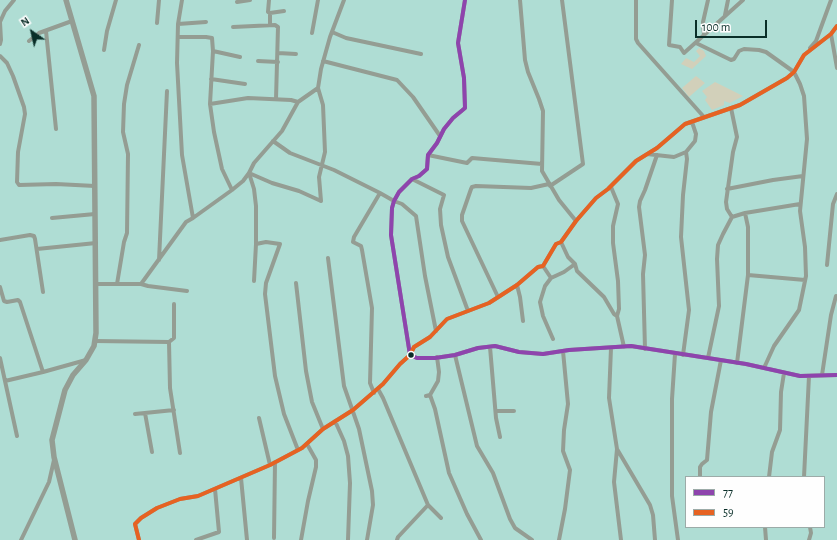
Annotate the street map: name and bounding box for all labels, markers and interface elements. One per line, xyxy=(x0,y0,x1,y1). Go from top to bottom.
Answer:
north arrow xyxy=(12,12,52,52)
scale bar xyxy=(697,12,769,38)
text: N xyxy=(19,15,31,28)
text: 100 m xyxy=(702,21,730,33)
unlabelled marker xyxy=(406,350,416,360)
legend xyxy=(685,476,825,528)
text: 77 xyxy=(723,486,733,498)
text: 59 xyxy=(723,506,734,518)

